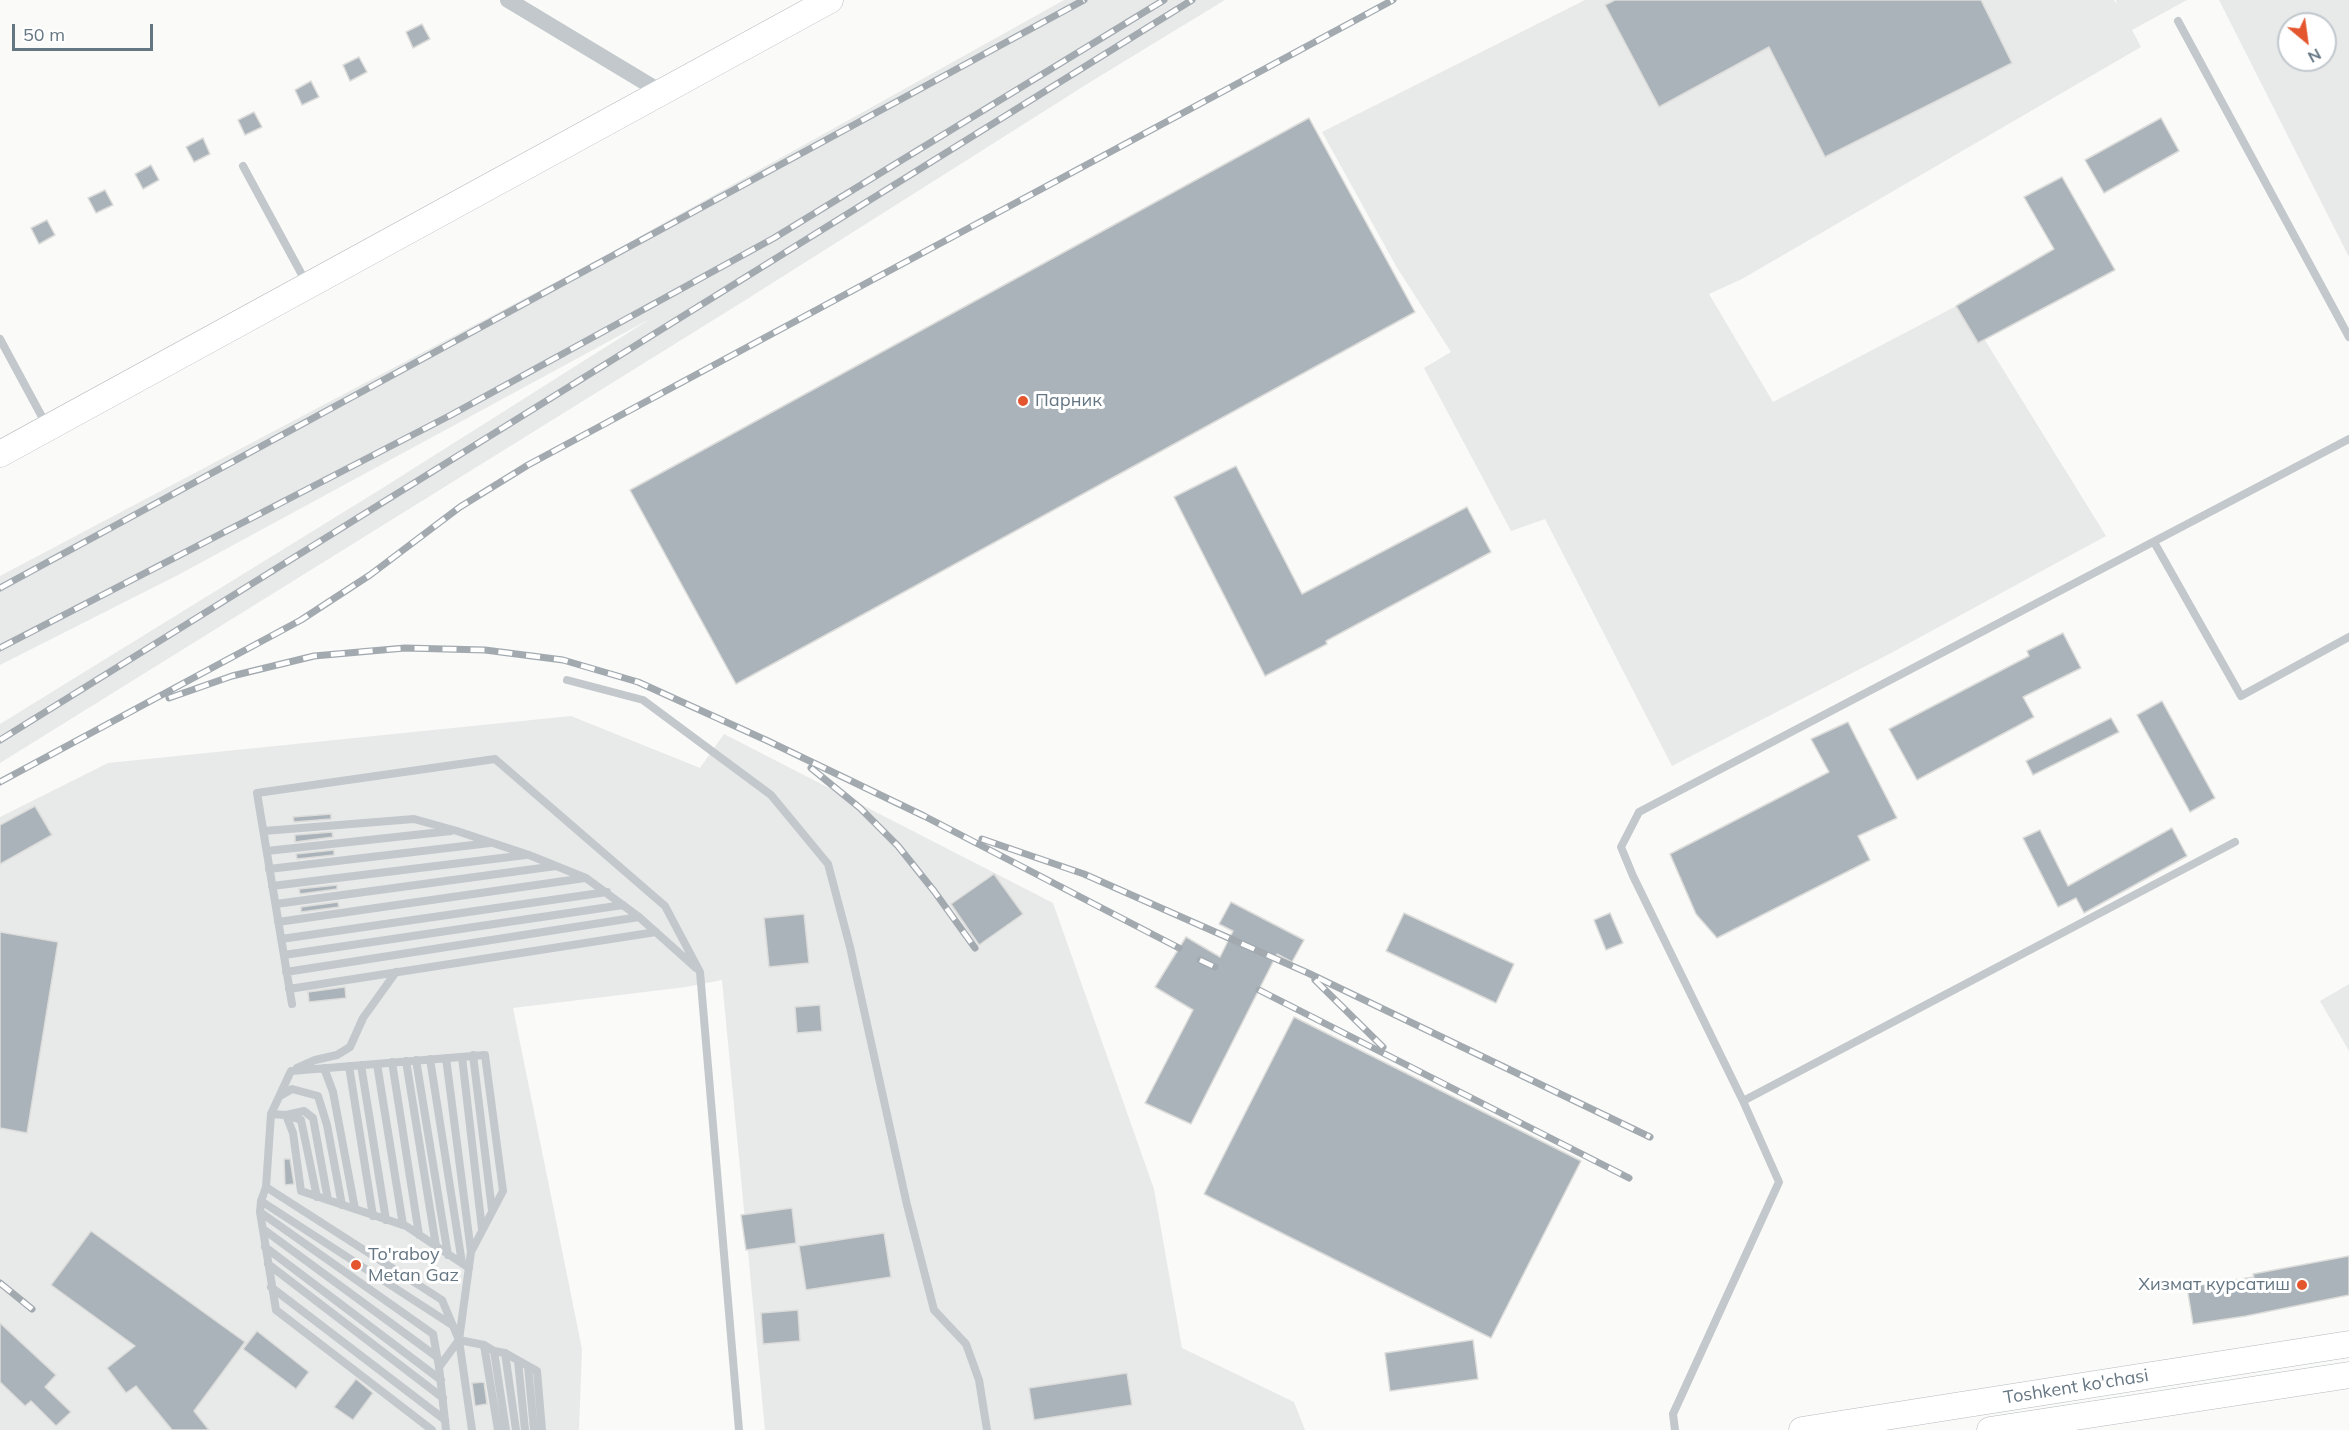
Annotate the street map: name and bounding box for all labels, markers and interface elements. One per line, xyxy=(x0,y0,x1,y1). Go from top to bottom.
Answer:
scale bar xyxy=(15,12,156,50)
north arrow xyxy=(2277,12,2337,72)
text: 50 m xyxy=(23,23,65,46)
text: N xyxy=(2305,44,2325,68)
place label: Парник xyxy=(1035,390,1102,412)
marker: Парник xyxy=(1016,394,1030,408)
place label: To'raboy Metan Gaz xyxy=(368,1244,459,1286)
marker: To'raboy Metan Gaz xyxy=(349,1258,363,1272)
place label: Хизмат курсатиш xyxy=(2138,1274,2290,1296)
marker: Хизмат курсатиш xyxy=(2295,1278,2309,1292)
street label: Toshkent ko'chasi xyxy=(2002,1365,2150,1409)

